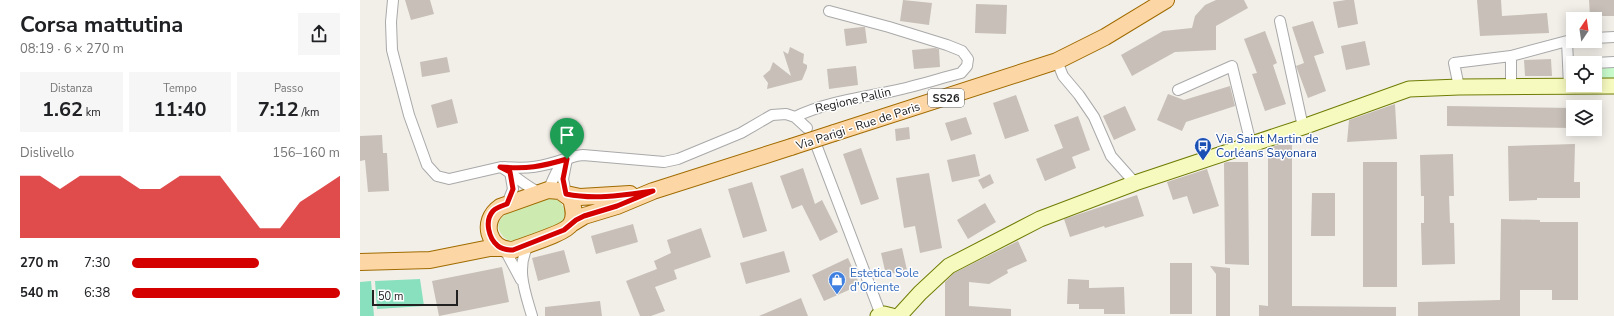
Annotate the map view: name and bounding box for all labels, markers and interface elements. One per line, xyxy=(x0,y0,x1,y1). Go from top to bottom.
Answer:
text: Corsa mattutina xyxy=(20,10,183,40)
north arrow xyxy=(1566,12,1602,48)
map controls xyxy=(1566,12,1602,136)
button: share xyxy=(298,13,340,55)
text: 08:19 · 6 × 270 m xyxy=(20,40,124,58)
button: locate xyxy=(1566,56,1602,92)
text: Distanza xyxy=(50,81,93,96)
text: Tempo xyxy=(163,81,197,96)
text: Passo xyxy=(274,81,303,96)
street label: Regione Pallin xyxy=(813,83,893,117)
road number: SS26 xyxy=(928,89,964,107)
text: 1.62 xyxy=(42,96,83,123)
text: 11:40 xyxy=(154,96,206,123)
text: 7:12 xyxy=(258,96,299,123)
street label: Via Parigi - Rue de Paris xyxy=(793,98,922,154)
button: layers xyxy=(1566,100,1602,136)
text: km xyxy=(83,105,101,120)
text: /km xyxy=(299,105,320,120)
pin xyxy=(550,118,584,159)
icon: arrive xyxy=(556,124,578,146)
place label: Via Saint Martin de Corléans Sayonara xyxy=(1215,131,1319,161)
bus stop icon: Via Saint Martin de Corléans Sayonara xyxy=(1193,136,1213,161)
text: Dislivello xyxy=(20,144,74,162)
text: 156–160 m xyxy=(272,144,340,162)
text: 270 m xyxy=(20,254,58,272)
text: 7:30 xyxy=(84,254,110,272)
place label: Estetica Sole d'Oriente xyxy=(850,265,919,295)
shop icon: Estetica Sole d'Oriente xyxy=(827,270,847,295)
text: 540 m xyxy=(20,284,58,302)
text: 6:38 xyxy=(84,284,110,302)
scale bar xyxy=(372,288,458,307)
text: 50 m xyxy=(378,289,403,304)

